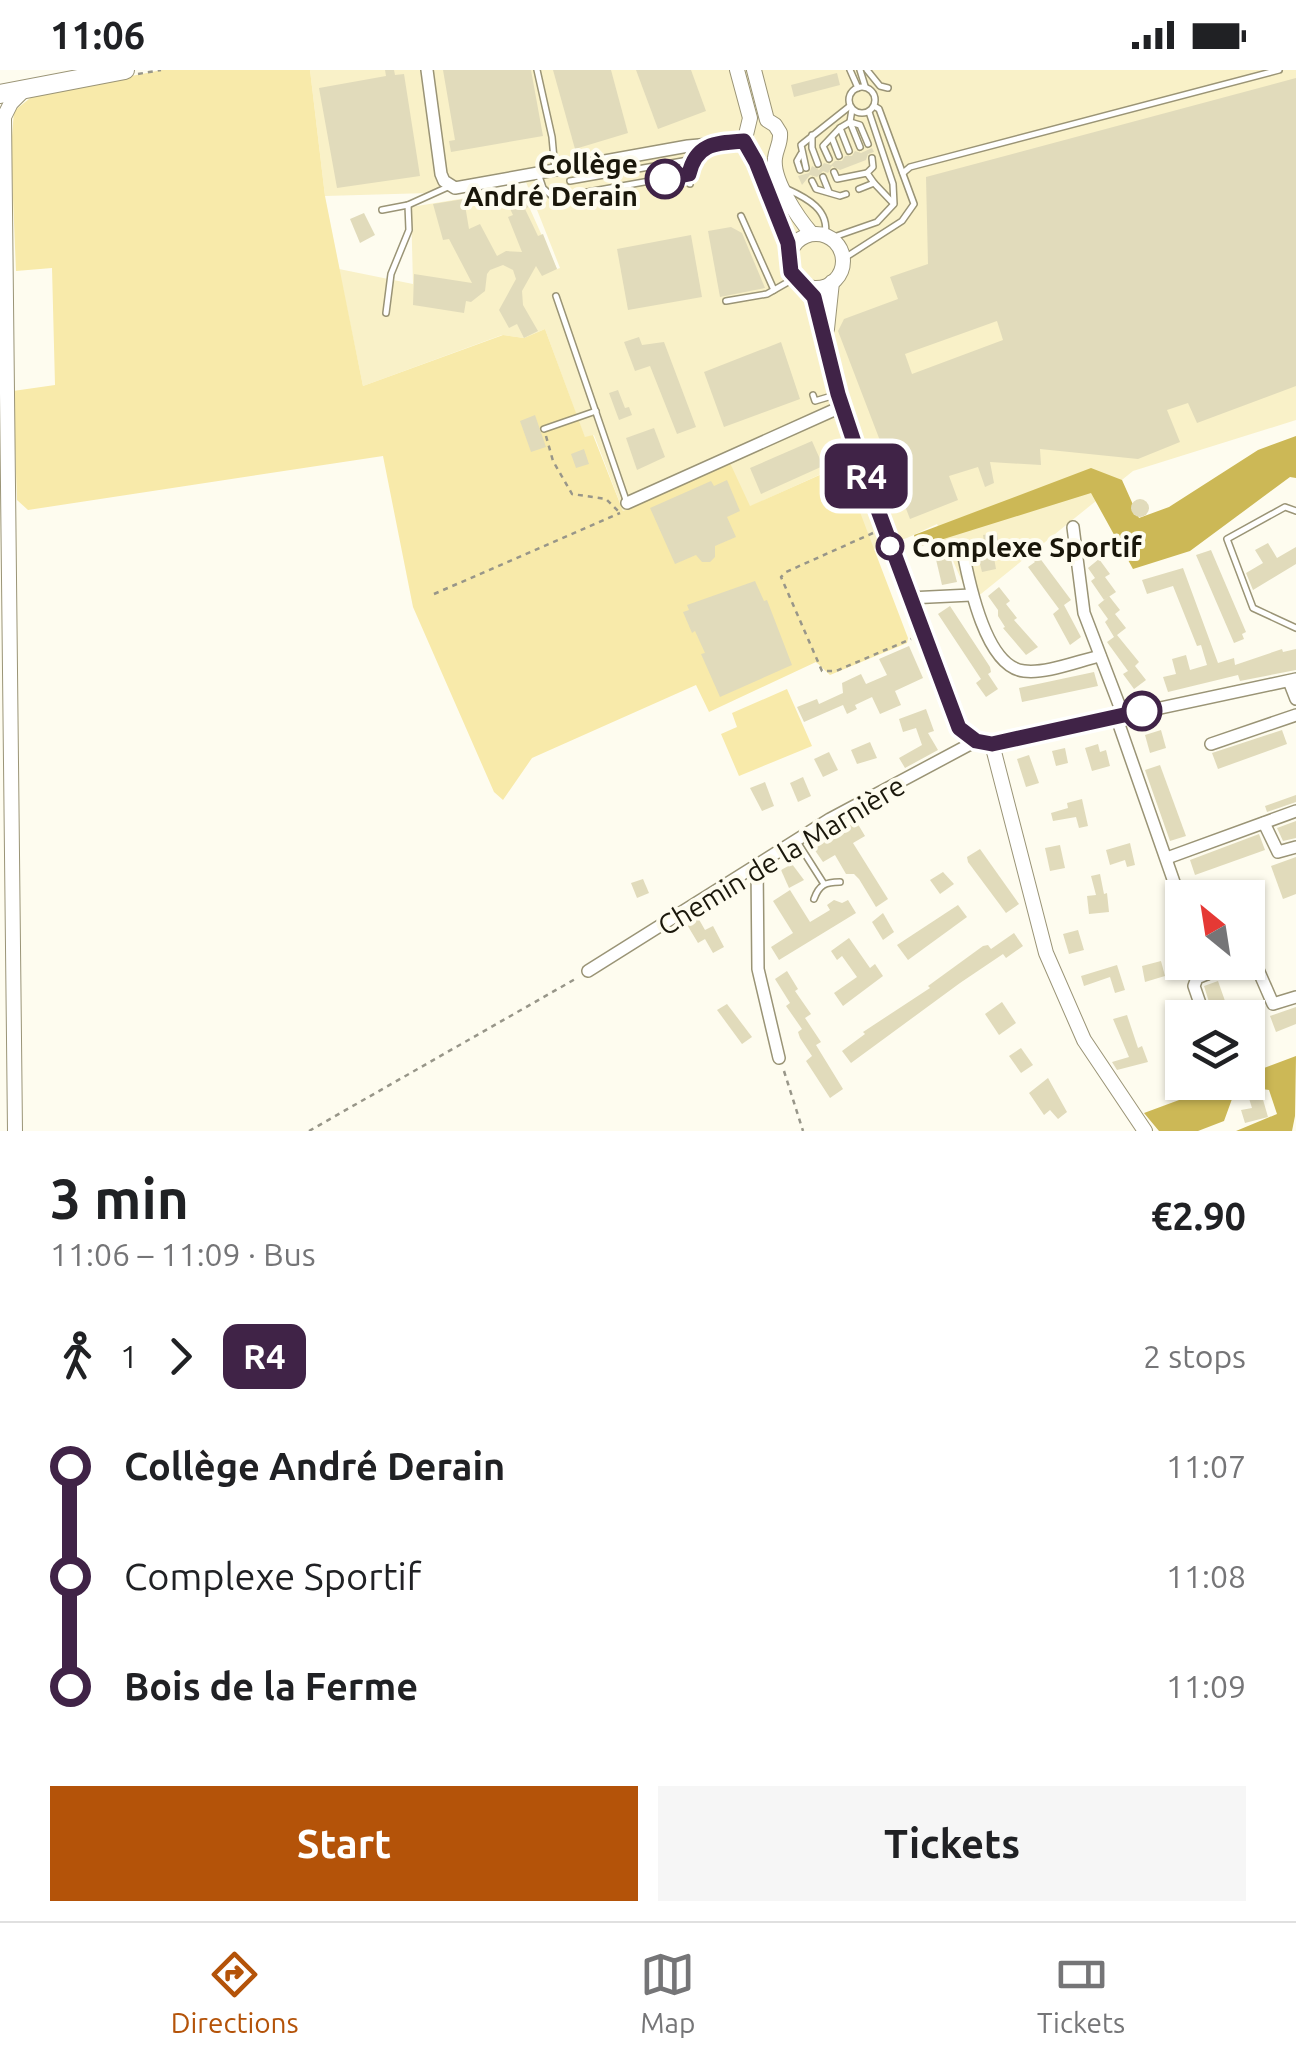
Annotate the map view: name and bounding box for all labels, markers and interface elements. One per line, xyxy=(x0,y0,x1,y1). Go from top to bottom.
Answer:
text: 11:06 xyxy=(50,14,145,56)
place label: Collège André Derain xyxy=(464,148,638,211)
marker: Collège André Derain xyxy=(646,160,684,198)
line badge: R4 xyxy=(821,444,911,508)
text: R4 xyxy=(845,456,887,496)
place label: Complexe Sportif xyxy=(912,531,1142,562)
marker: Complexe Sportif xyxy=(877,533,903,559)
unlabelled marker xyxy=(1123,692,1161,730)
street label: Chemin de la Marnière xyxy=(652,769,910,941)
north arrow xyxy=(1165,880,1265,980)
map controls xyxy=(1165,880,1265,1100)
button: layers xyxy=(1165,1000,1265,1100)
text: 3 min xyxy=(50,1168,189,1229)
text: €2.90 xyxy=(1151,1195,1246,1237)
text: 11:06 – 11:09 · Bus xyxy=(50,1236,316,1272)
icon: walk xyxy=(50,1329,105,1384)
icon: forward xyxy=(153,1329,208,1384)
text: R4 xyxy=(243,1336,286,1376)
text: 1 xyxy=(120,1338,138,1374)
text: 2 stops xyxy=(1143,1338,1246,1374)
text: Collège André Derain xyxy=(124,1445,505,1487)
text: 11:07 xyxy=(1166,1448,1246,1484)
text: Complexe Sportif xyxy=(124,1555,421,1597)
text: 11:08 xyxy=(1166,1558,1246,1594)
text: Bois de la Ferme xyxy=(124,1665,418,1707)
text: 11:09 xyxy=(1166,1668,1246,1704)
button: Start xyxy=(50,1786,638,1901)
button: Tickets xyxy=(658,1786,1246,1901)
tab: Directions xyxy=(171,1947,299,2038)
tab: Map xyxy=(640,1947,695,2038)
tab: Tickets xyxy=(1037,1947,1125,2038)

